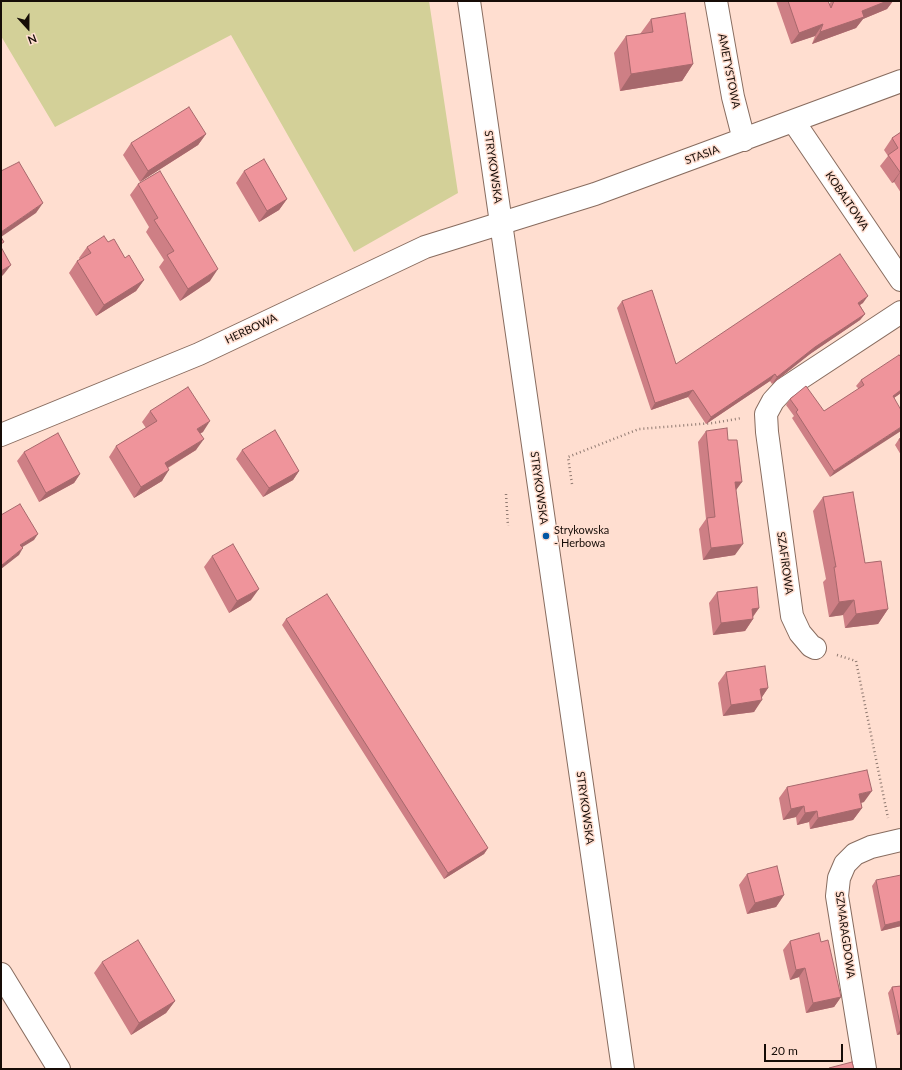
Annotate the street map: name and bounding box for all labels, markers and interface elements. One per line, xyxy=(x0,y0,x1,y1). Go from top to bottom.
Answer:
north arrow xyxy=(8,8,48,48)
text: N xyxy=(26,32,39,47)
street label: AMETYSTOWA xyxy=(715,32,743,110)
street label: STRYKOWSKA xyxy=(481,130,505,204)
street label: STASIA xyxy=(683,143,721,167)
street label: KOBALTOWA xyxy=(823,169,871,233)
street label: HERBOWA xyxy=(223,311,279,347)
street label: STRYKOWSKA xyxy=(527,451,551,525)
place label: Strykowska - Herbowa xyxy=(554,523,609,549)
marker: Strykowska - Herbowa xyxy=(541,531,551,541)
street label: SZAFIROWA xyxy=(774,531,796,595)
street label: STRYKOWSKA xyxy=(573,771,597,845)
street label: SZMARAGDOWA xyxy=(832,891,858,979)
scale bar xyxy=(766,1036,845,1062)
text: 20 m xyxy=(771,1043,798,1058)

